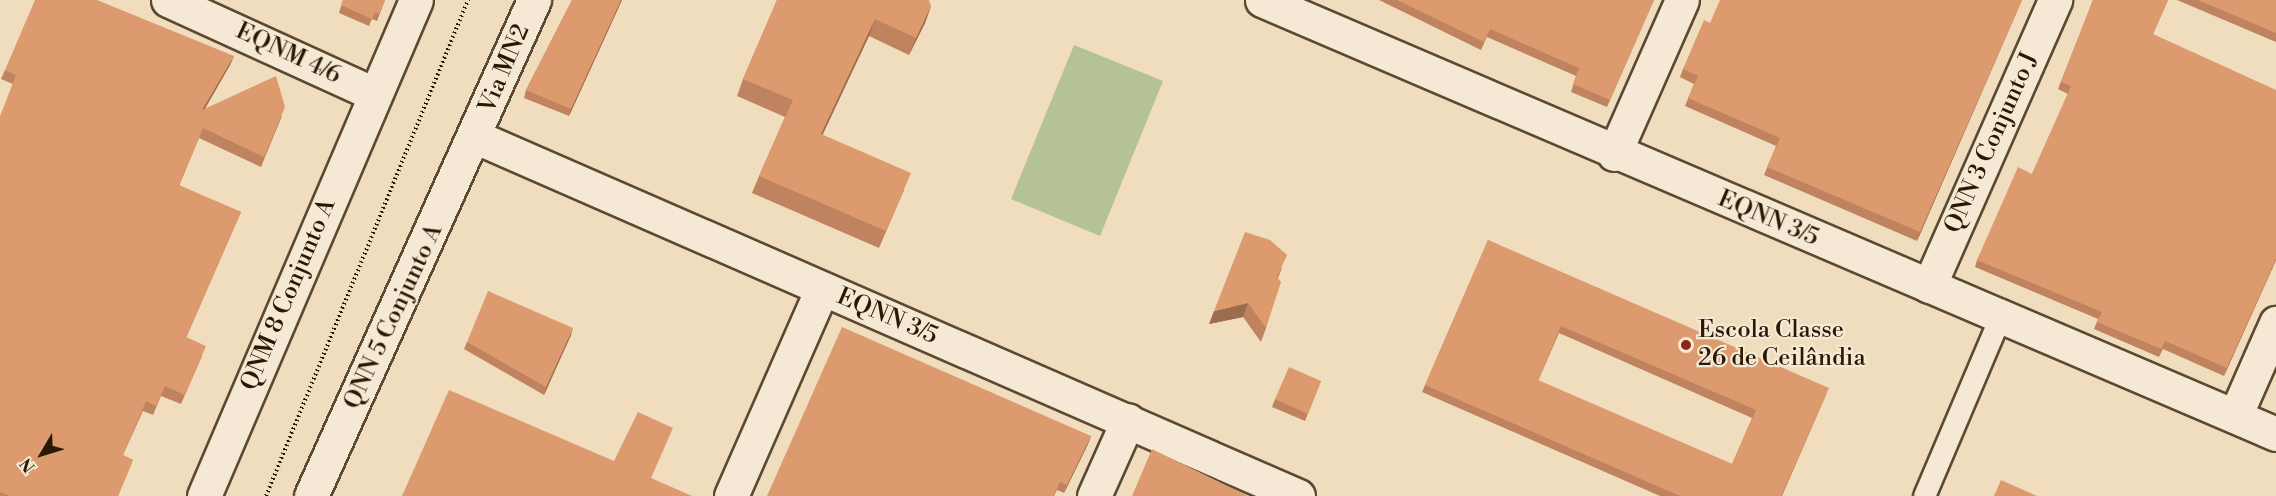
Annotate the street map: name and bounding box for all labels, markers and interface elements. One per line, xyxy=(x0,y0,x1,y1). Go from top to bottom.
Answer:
street label: EQNM 4/6 xyxy=(231,17,345,91)
street label: Via MN2 xyxy=(473,20,537,118)
street label: QNN 3 Conjunto J xyxy=(1939,48,2045,238)
street label: EQNN 3/5 xyxy=(1713,185,1823,253)
street label: QNM 8 Conjunto A xyxy=(236,195,342,395)
street label: QNN 5 Conjunto A xyxy=(339,220,449,414)
street label: EQNN 3/5 xyxy=(832,283,942,351)
place label: Escola Classe 26 de Ceilândia xyxy=(1698,317,1866,373)
marker: Escola Classe 26 de Ceilândia xyxy=(1679,338,1693,352)
north arrow xyxy=(12,424,72,484)
text: N xyxy=(16,454,40,476)

